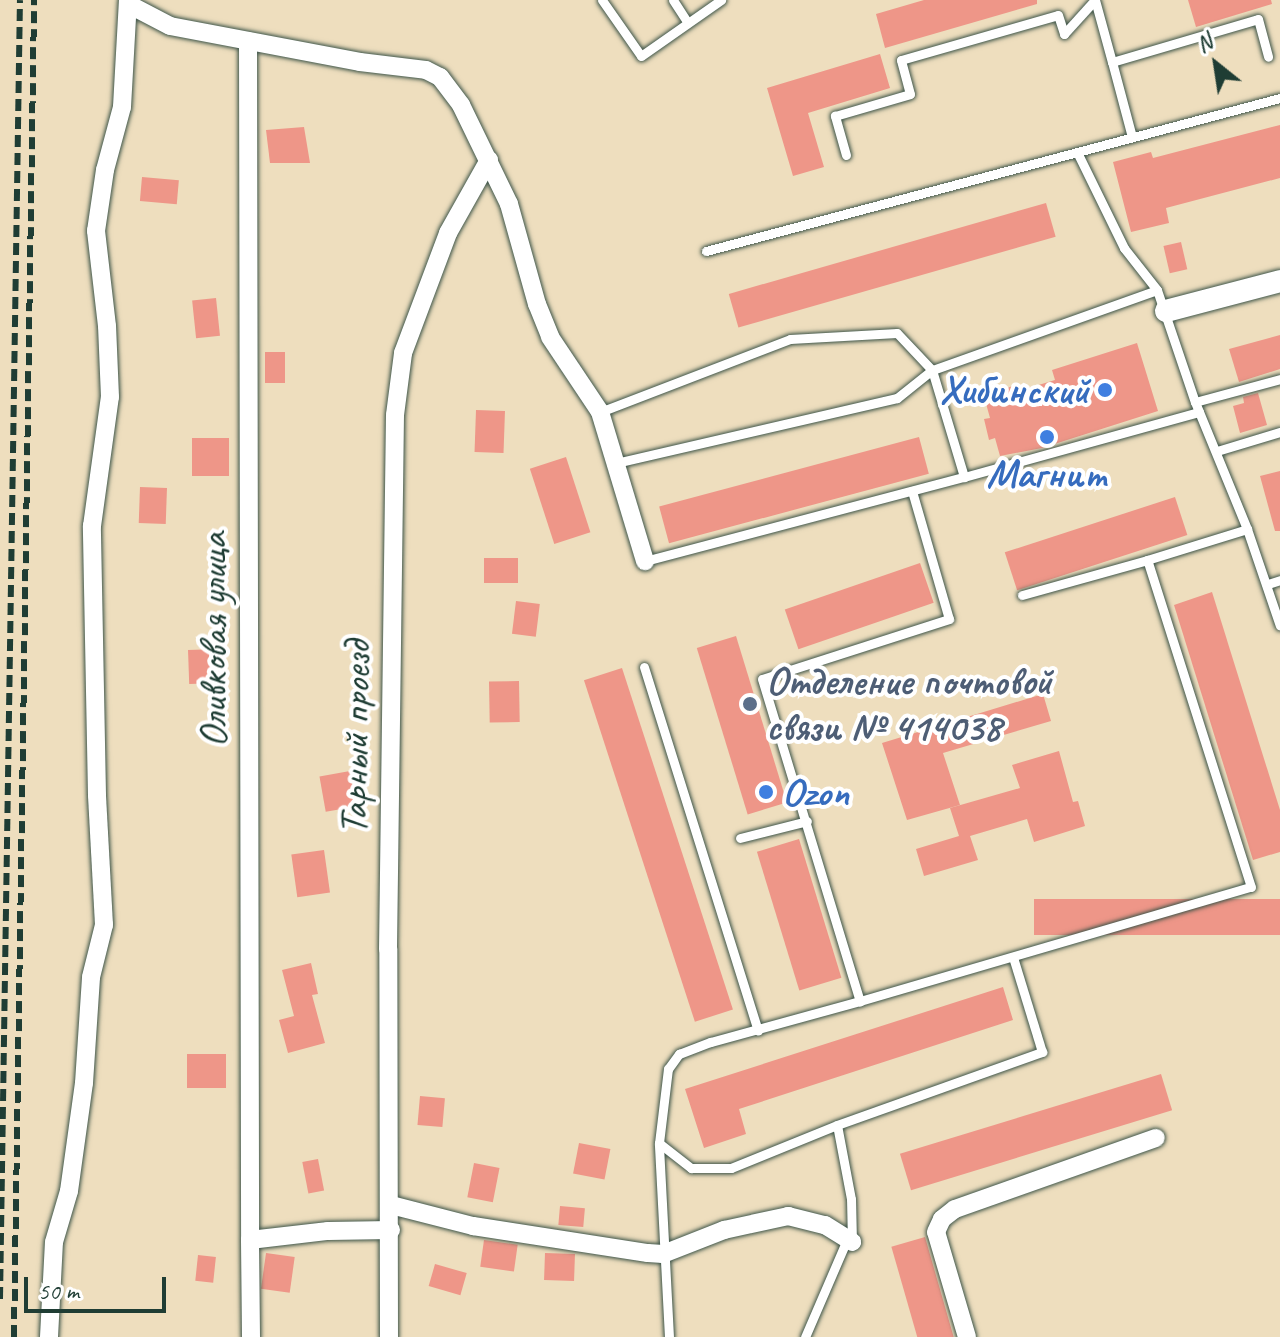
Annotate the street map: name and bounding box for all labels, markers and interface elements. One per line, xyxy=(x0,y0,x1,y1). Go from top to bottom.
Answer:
north arrow xyxy=(1176,24,1256,104)
text: N xyxy=(1191,28,1217,59)
place label: Хибинский xyxy=(940,366,1089,414)
marker: Хибинский xyxy=(1096,381,1114,399)
marker: Магнит xyxy=(1038,428,1056,446)
place label: Магнит xyxy=(987,450,1107,498)
street label: Оливковая улица xyxy=(189,531,237,749)
street label: Тарный проезд xyxy=(329,641,381,835)
place label: Отделение почтовой связи № 414038 xyxy=(766,657,1057,751)
marker: Отделение почтовой связи № 414038 xyxy=(741,695,759,713)
place label: Ozon xyxy=(782,768,849,816)
marker: Ozon xyxy=(757,783,775,801)
scale bar xyxy=(28,1261,170,1311)
text: 50 m xyxy=(38,1276,79,1306)

